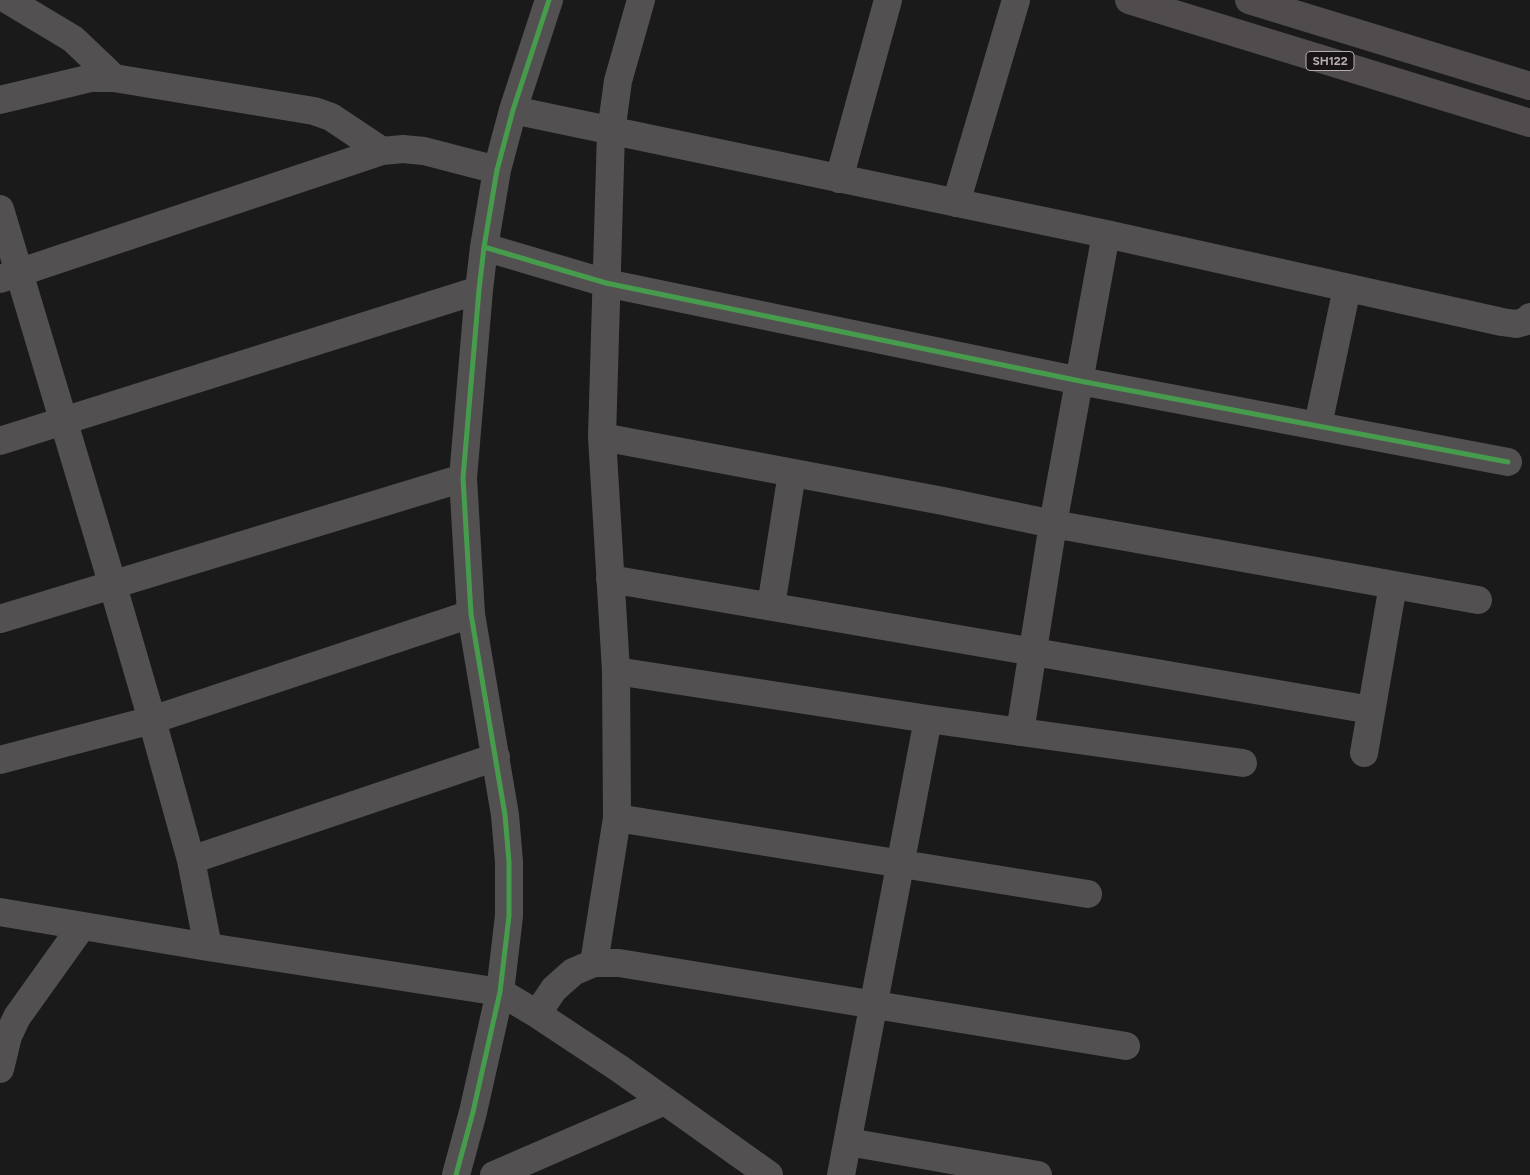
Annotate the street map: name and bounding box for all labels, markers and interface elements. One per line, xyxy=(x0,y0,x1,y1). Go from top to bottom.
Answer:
road number: SH122 xyxy=(1306,51,1354,70)

